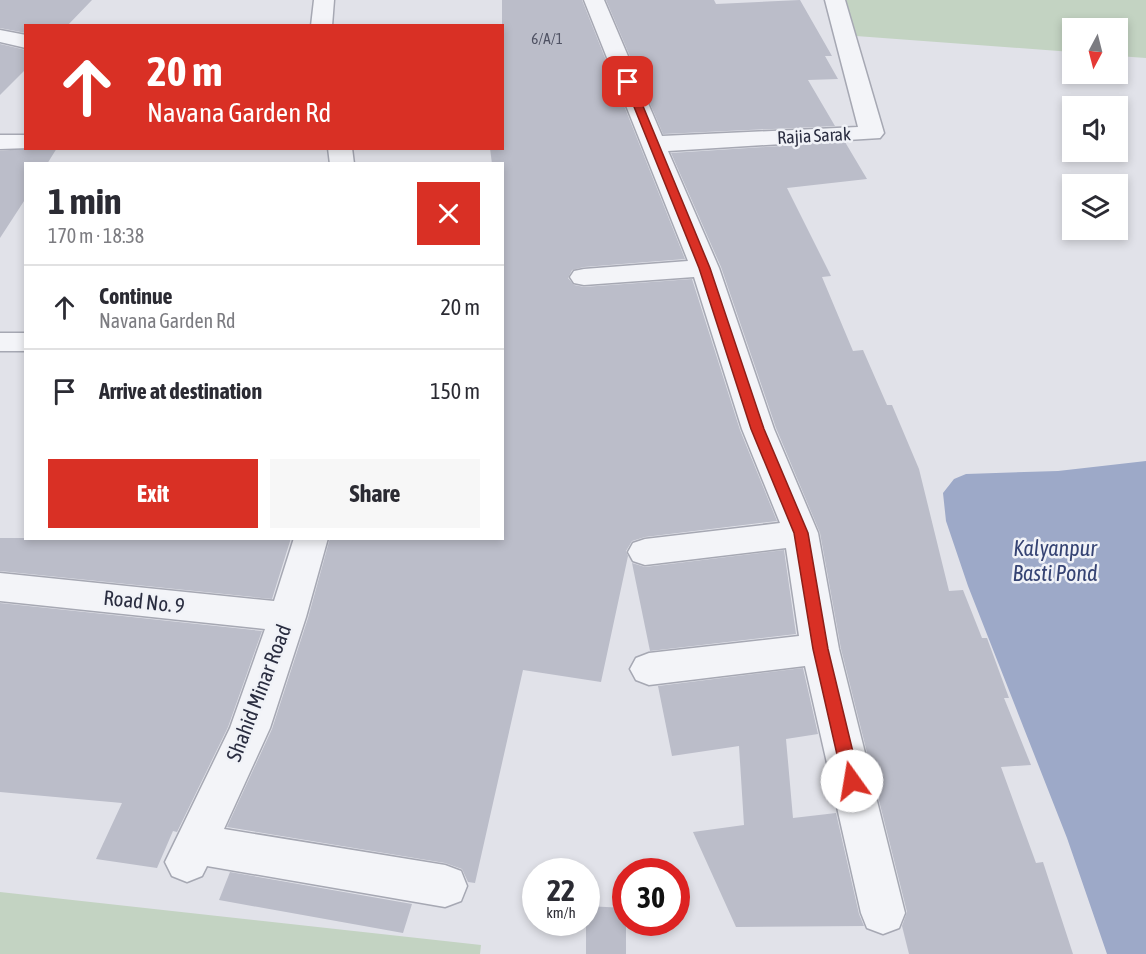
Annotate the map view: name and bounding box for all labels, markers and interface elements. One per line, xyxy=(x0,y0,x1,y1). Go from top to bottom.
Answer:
north arrow xyxy=(1062,18,1128,84)
map controls xyxy=(1062,18,1128,240)
house number: 6/A/1 xyxy=(531,30,563,47)
text: 20 m xyxy=(147,47,222,95)
icon: ahead xyxy=(48,48,126,126)
pin xyxy=(602,56,653,107)
icon: arrive xyxy=(611,65,644,98)
button: sound xyxy=(1062,96,1128,162)
text: Navana Garden Rd xyxy=(147,97,331,128)
street label: Rajia Sarak xyxy=(777,123,851,148)
button: layers xyxy=(1062,174,1128,240)
text: 1 min xyxy=(48,180,122,222)
button: close xyxy=(417,182,480,245)
text: 170 m · 18:38 xyxy=(48,224,144,247)
text: Continue xyxy=(99,283,173,309)
icon: ahead xyxy=(48,291,81,324)
text: 20 m xyxy=(440,294,480,320)
text: Navana Garden Rd xyxy=(99,309,235,332)
icon: arrive xyxy=(48,375,81,408)
text: Arrive at destination xyxy=(99,378,262,404)
text: 150 m xyxy=(430,378,480,404)
button: Exit xyxy=(48,459,258,528)
button: Share xyxy=(270,459,480,528)
water label: Kalyanpur Basti Pond xyxy=(1013,535,1098,586)
street label: Road No. 9 xyxy=(102,585,186,617)
street label: Shahid Minar Road xyxy=(221,621,295,764)
position arrow xyxy=(820,749,884,813)
speed limit sign: 30 xyxy=(612,858,690,936)
text: 22 xyxy=(547,873,575,907)
text: km/h xyxy=(546,904,576,921)

